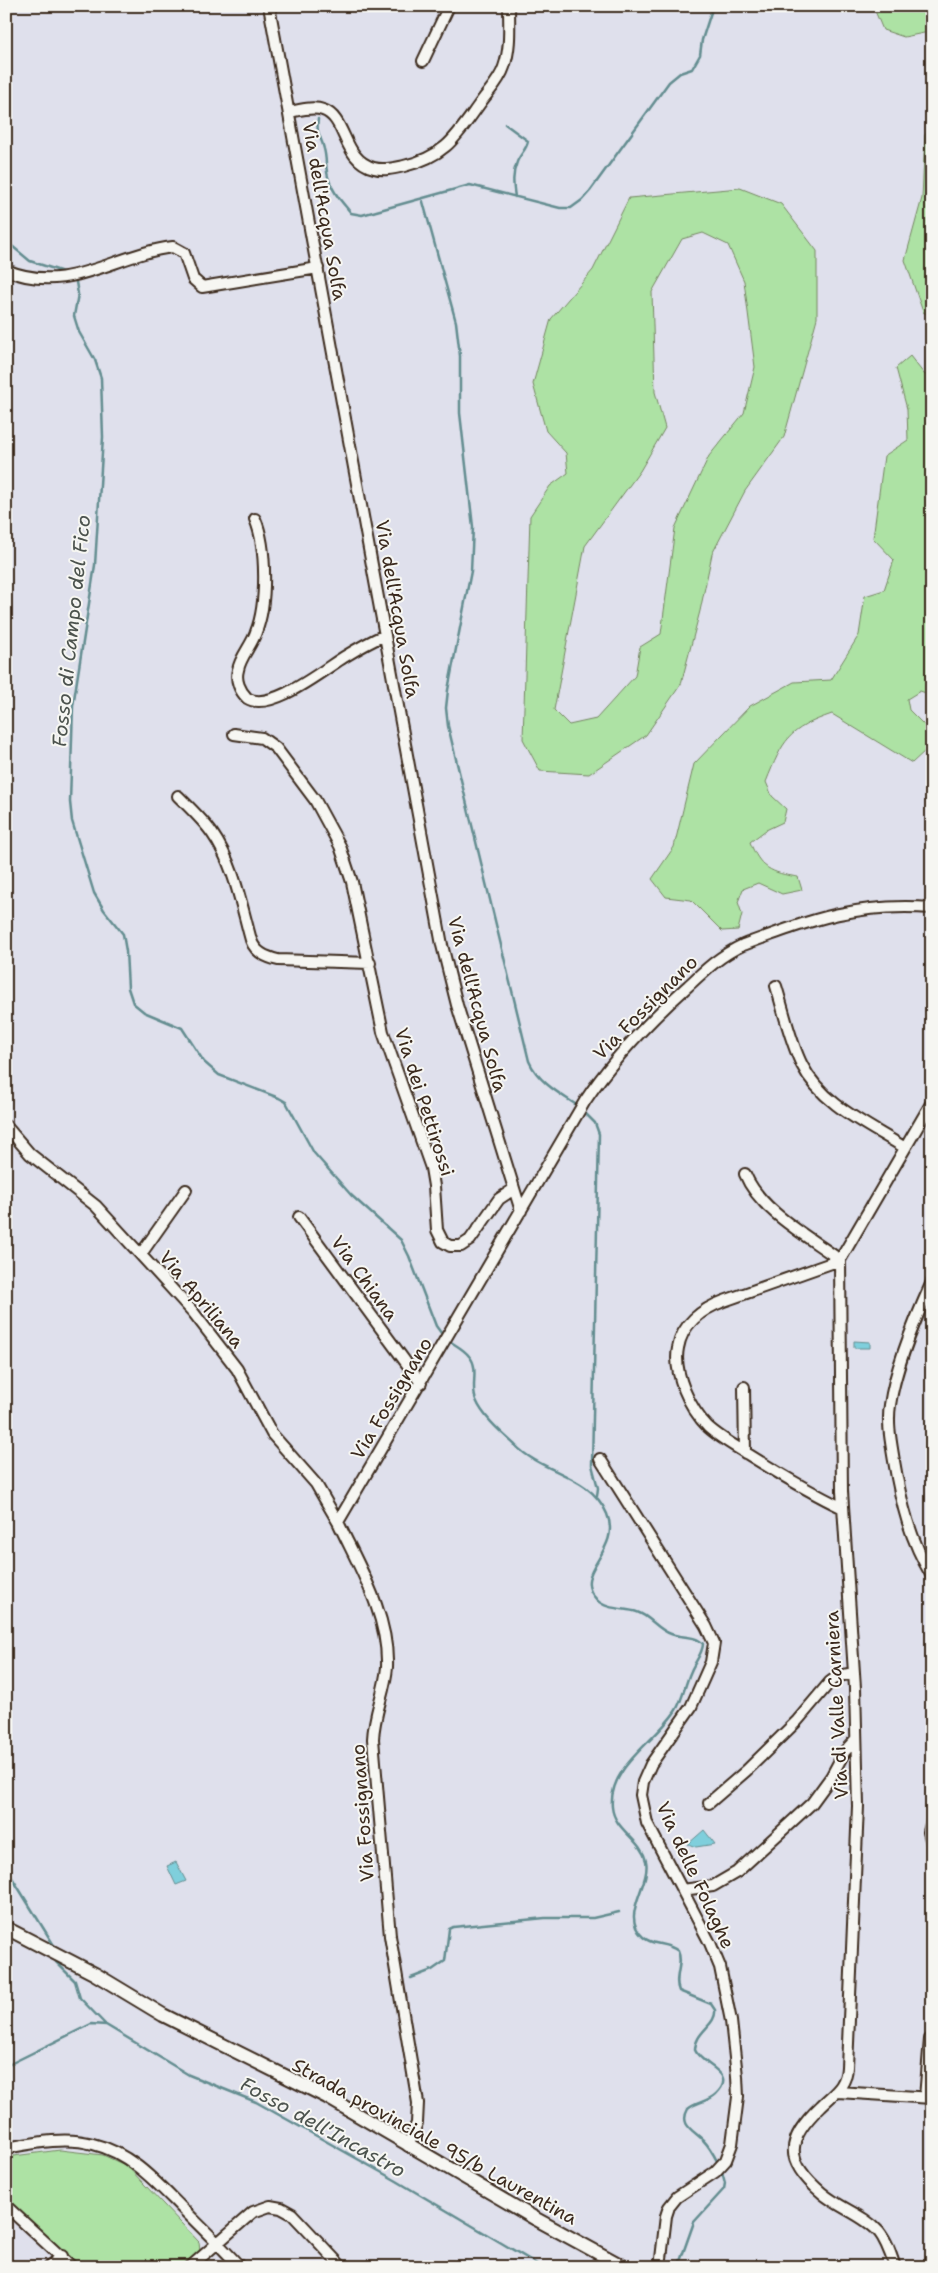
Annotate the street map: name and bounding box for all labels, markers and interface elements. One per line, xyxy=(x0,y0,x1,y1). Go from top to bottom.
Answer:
street label: Via dell'Acqua Solfa xyxy=(296,120,353,302)
water label: Fosso di Campo del Fico xyxy=(46,514,96,748)
street label: Via dell'Acqua Solfa xyxy=(369,518,426,700)
street label: Via dell'Acqua Solfa xyxy=(442,914,513,1095)
street label: Via Fossignano xyxy=(588,950,703,1065)
street label: Via dei Pettirossi xyxy=(389,1025,460,1180)
street label: Via Chiana xyxy=(325,1231,404,1326)
street label: Via Apriliana xyxy=(153,1245,250,1353)
street label: Via Fossignano xyxy=(345,1332,438,1464)
street label: Via di Valle Carniera xyxy=(819,1610,854,1800)
street label: Via Fossignano xyxy=(345,1743,380,1883)
street label: Via delle Folaghe xyxy=(650,1798,741,1953)
street label: Strada provinciale 95/b Laurentina xyxy=(288,2052,582,2231)
water label: Fosso dell'Incastro xyxy=(236,2071,410,2183)

